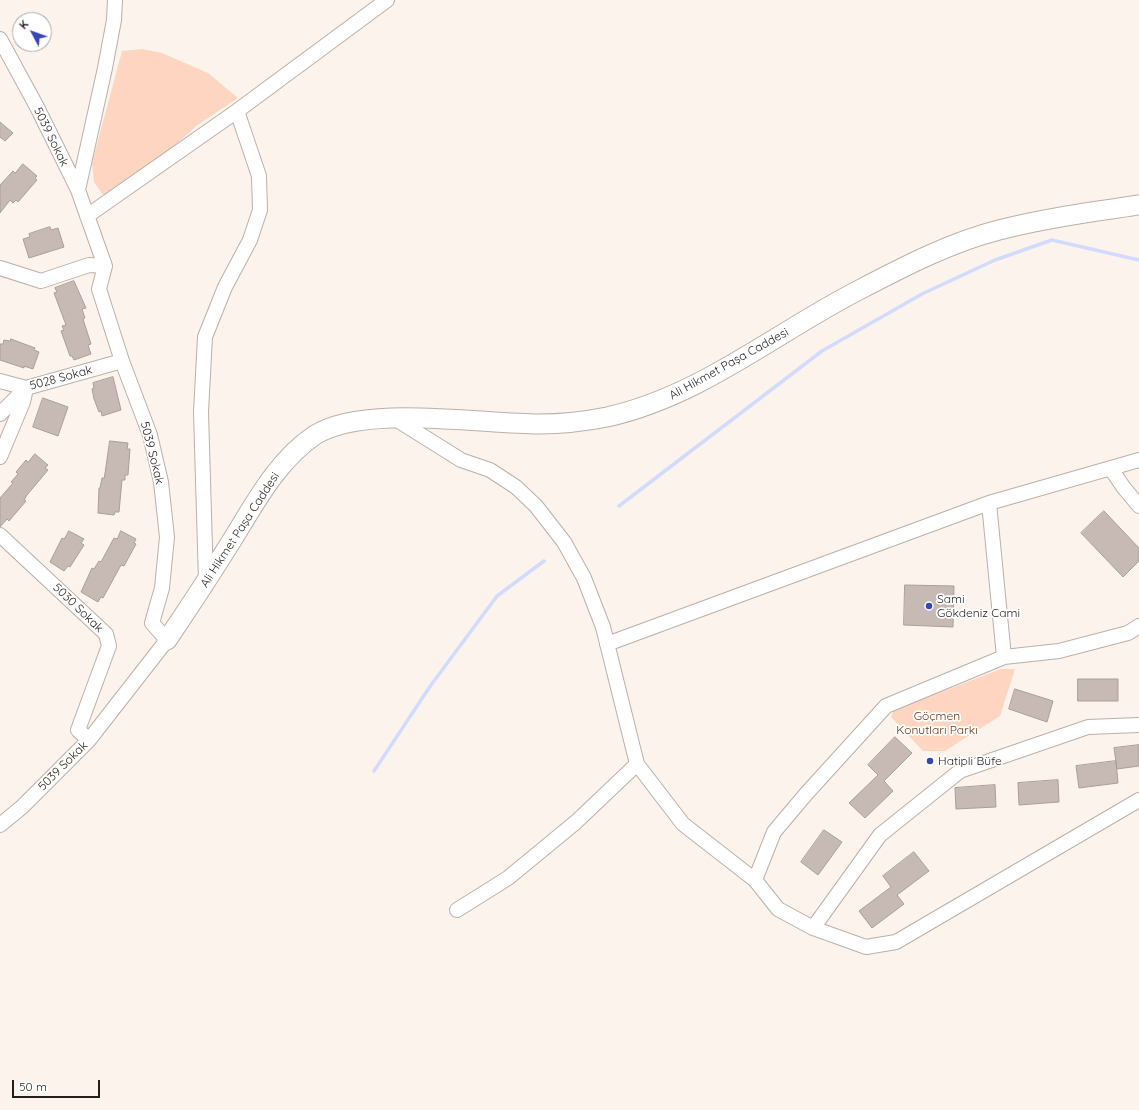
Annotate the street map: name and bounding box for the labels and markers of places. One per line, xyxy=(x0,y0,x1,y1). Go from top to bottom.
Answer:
place label: Sami Gökdeniz Cami xyxy=(937,592,1020,620)
marker: Sami Gökdeniz Cami xyxy=(924,601,934,611)
place label: Hatipli Büfe xyxy=(938,754,1002,768)
marker: Hatipli Büfe xyxy=(925,756,935,766)

